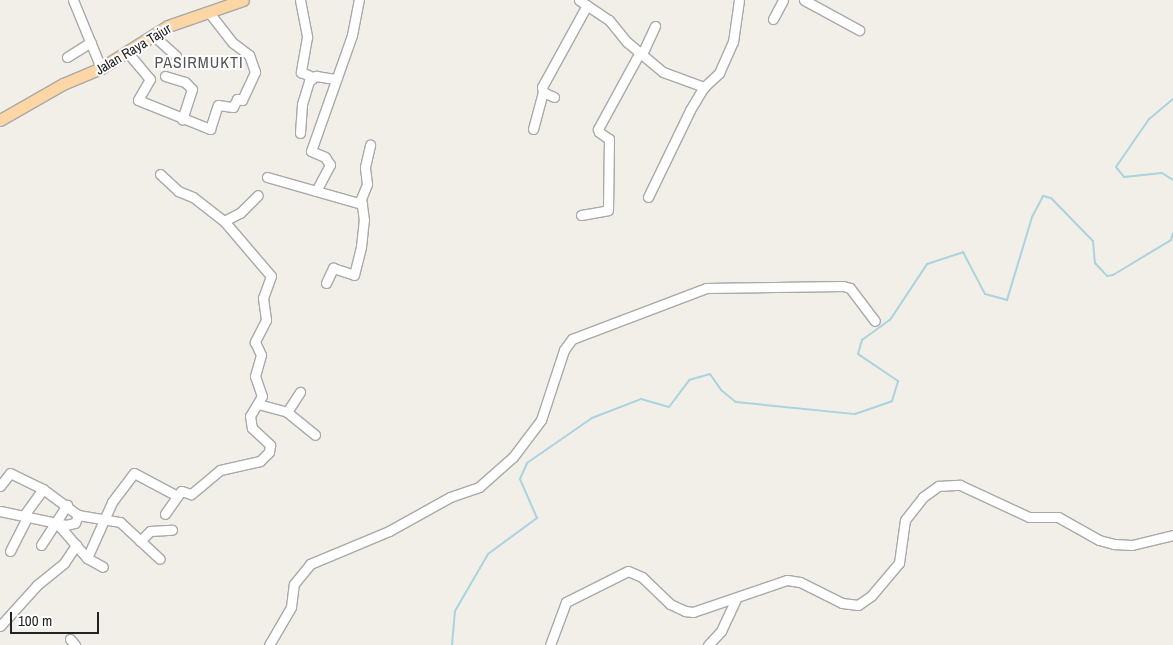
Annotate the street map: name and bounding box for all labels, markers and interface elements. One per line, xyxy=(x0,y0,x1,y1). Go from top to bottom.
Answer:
street label: Jalan Raya Tajur xyxy=(92,20,174,78)
district label: PASIRMUKTI xyxy=(153,52,245,72)
scale bar xyxy=(12,602,101,634)
text: 100 m xyxy=(18,610,52,631)

